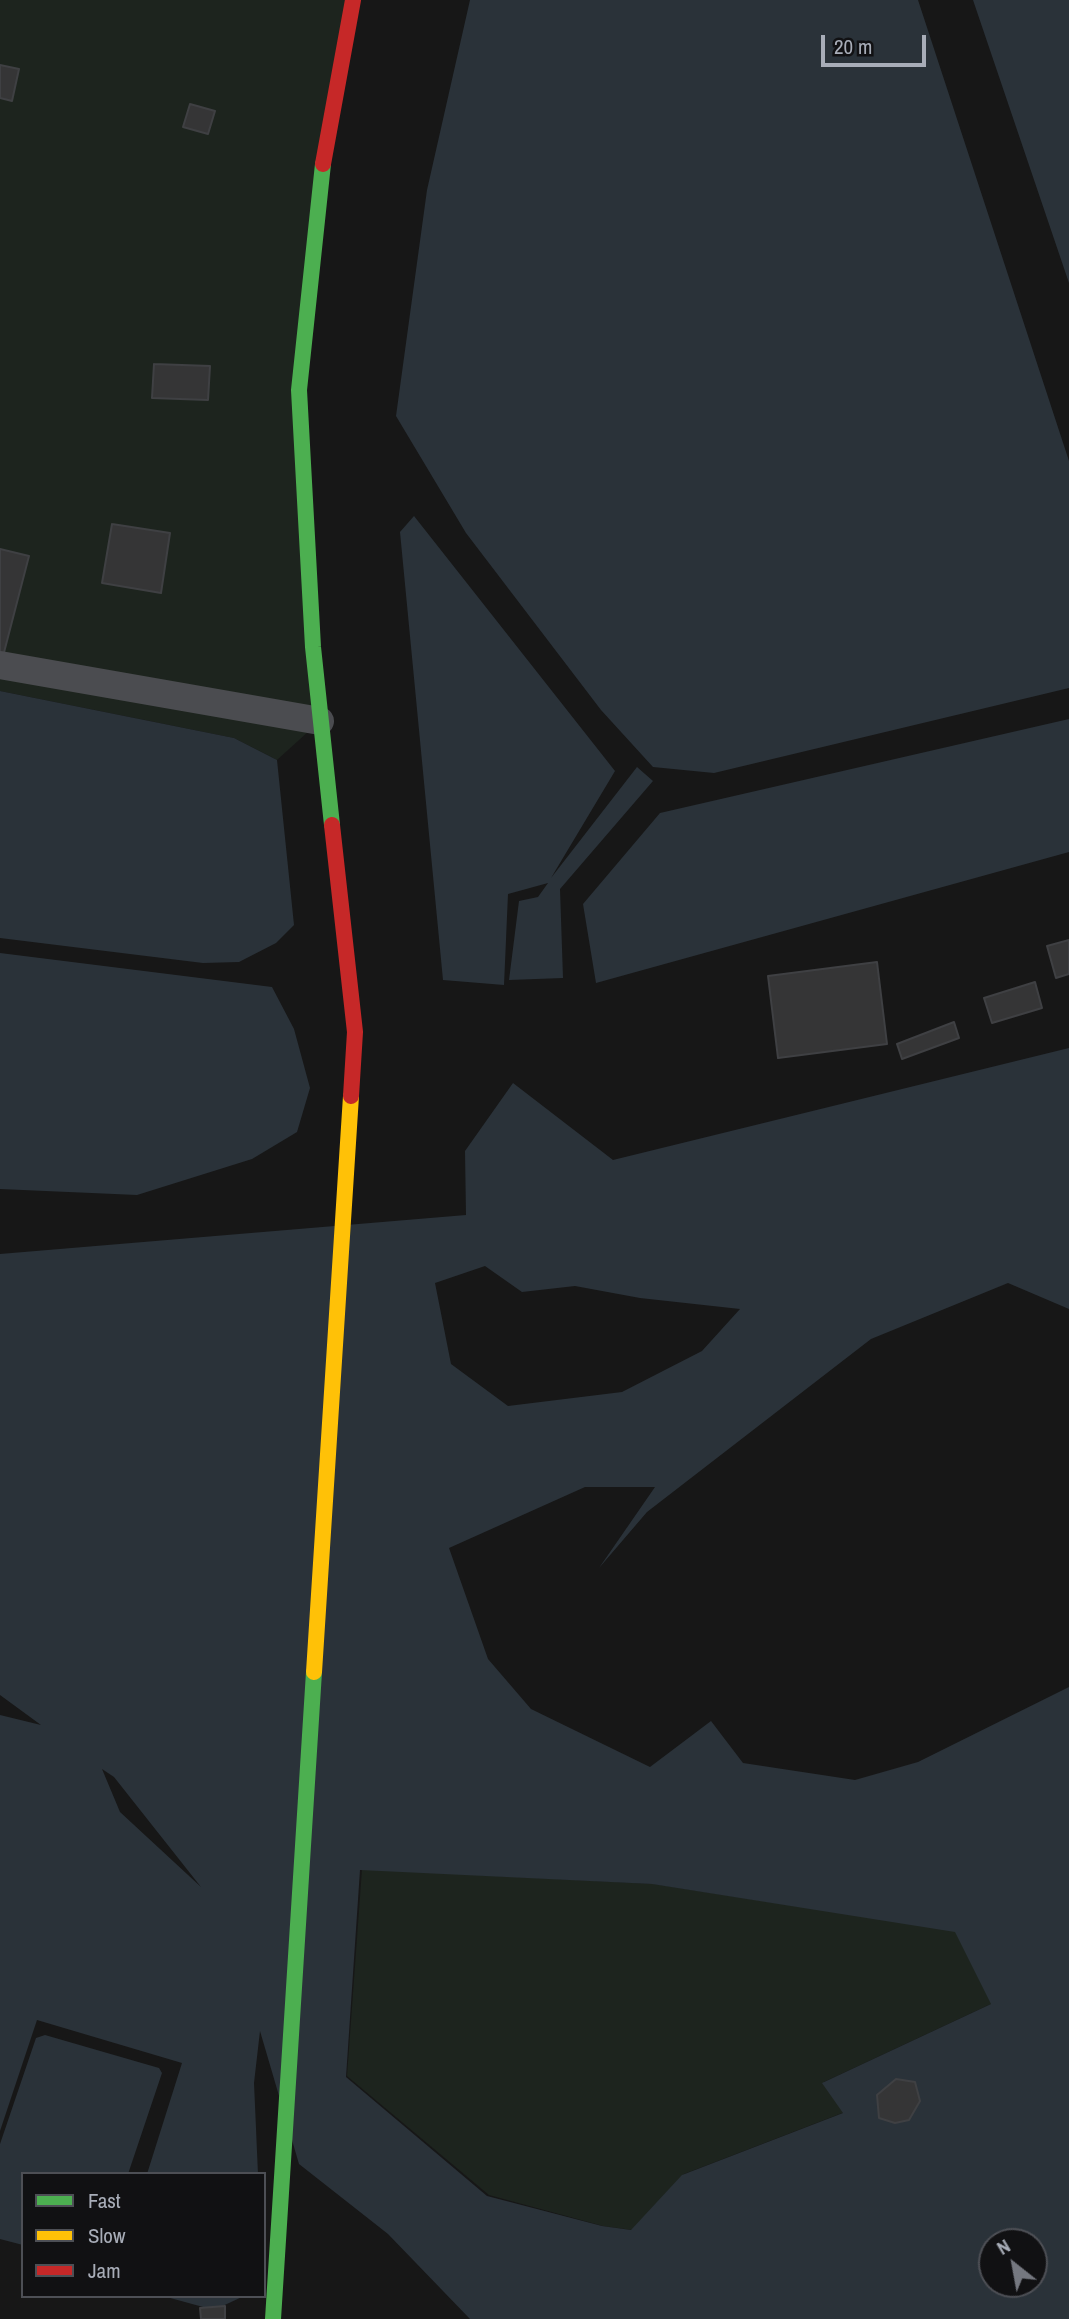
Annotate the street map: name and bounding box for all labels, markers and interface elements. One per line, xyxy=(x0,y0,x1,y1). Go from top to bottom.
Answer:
scale bar xyxy=(824,21,929,65)
text: 20 m xyxy=(834,32,872,61)
legend xyxy=(21,2172,266,2298)
text: Fast xyxy=(88,2186,121,2215)
text: Slow xyxy=(88,2221,125,2250)
north arrow xyxy=(978,2228,1048,2298)
text: N xyxy=(992,2233,1015,2261)
text: Jam xyxy=(88,2256,121,2285)

